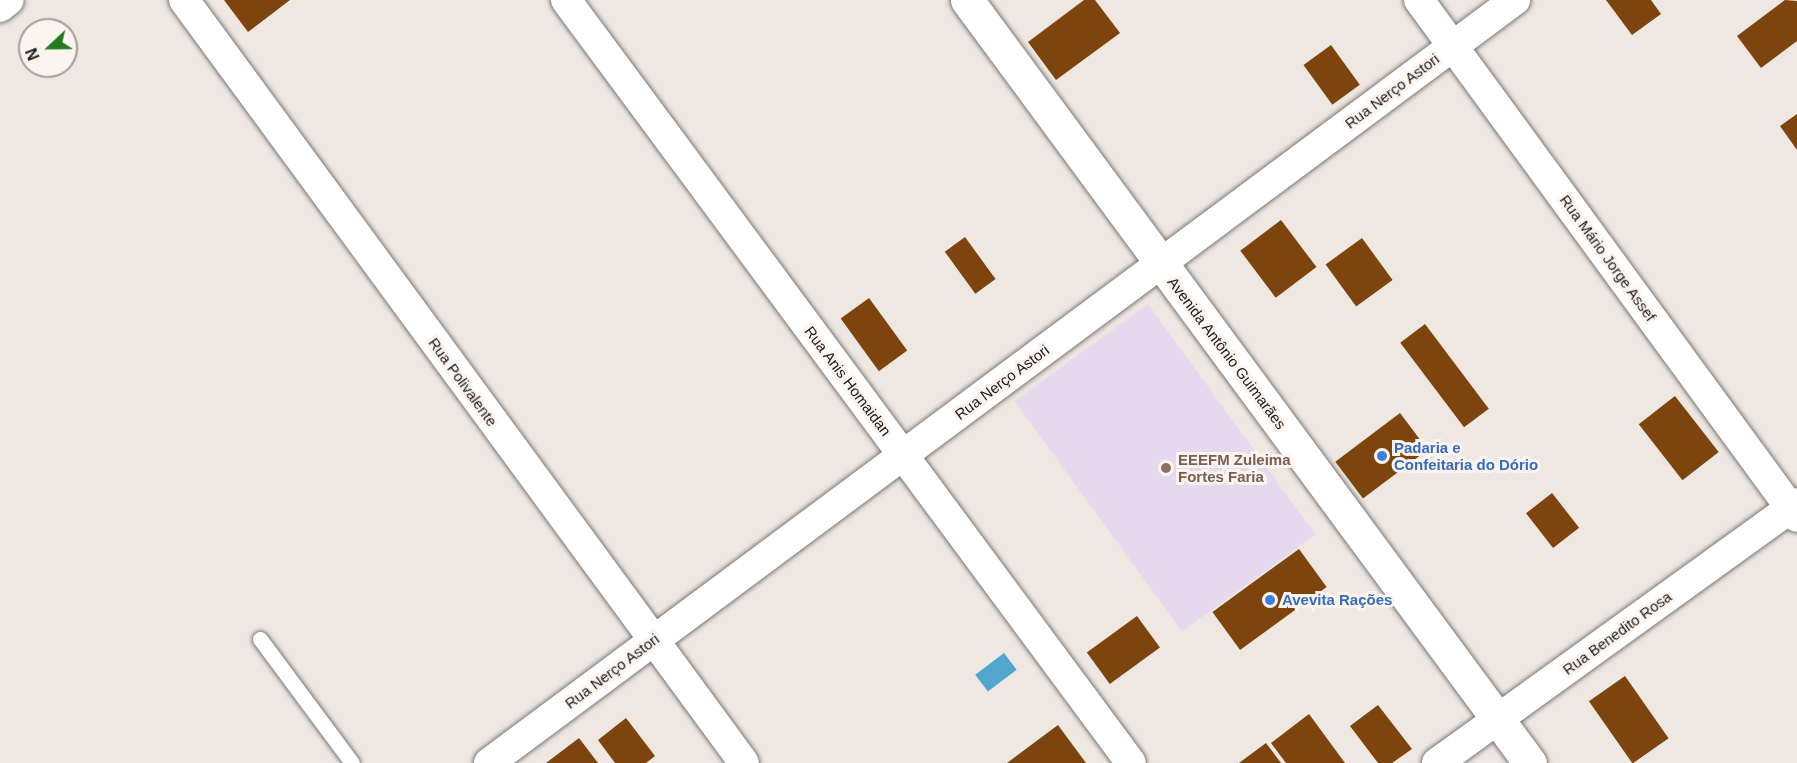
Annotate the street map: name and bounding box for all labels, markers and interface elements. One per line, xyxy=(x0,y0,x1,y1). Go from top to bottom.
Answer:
north arrow xyxy=(18,18,78,78)
text: N xyxy=(23,46,43,63)
street label: Rua Nerço Astori xyxy=(1341,49,1443,133)
street label: Rua Mário Jorge Assef xyxy=(1556,191,1660,325)
street label: Avenida Antônio Guimarães xyxy=(1164,273,1290,433)
street label: Rua Anis Homaidan xyxy=(801,322,895,440)
street label: Rua Polivalente xyxy=(425,334,501,430)
street label: Rua Nerço Astori xyxy=(951,340,1053,424)
place label: Padaria e Confeitaria do Dório xyxy=(1394,438,1538,473)
marker: Padaria e Confeitaria do Dório xyxy=(1375,449,1389,463)
place label: EEEFM Zuleima Fortes Faria xyxy=(1178,450,1291,485)
marker: EEEFM Zuleima Fortes Faria xyxy=(1159,461,1173,475)
street label: Rua Benedito Rosa xyxy=(1559,587,1675,679)
place label: Avevita Rações xyxy=(1282,591,1392,609)
marker: Avevita Rações xyxy=(1263,593,1277,607)
street label: Rua Nerço Astori xyxy=(561,629,663,713)

